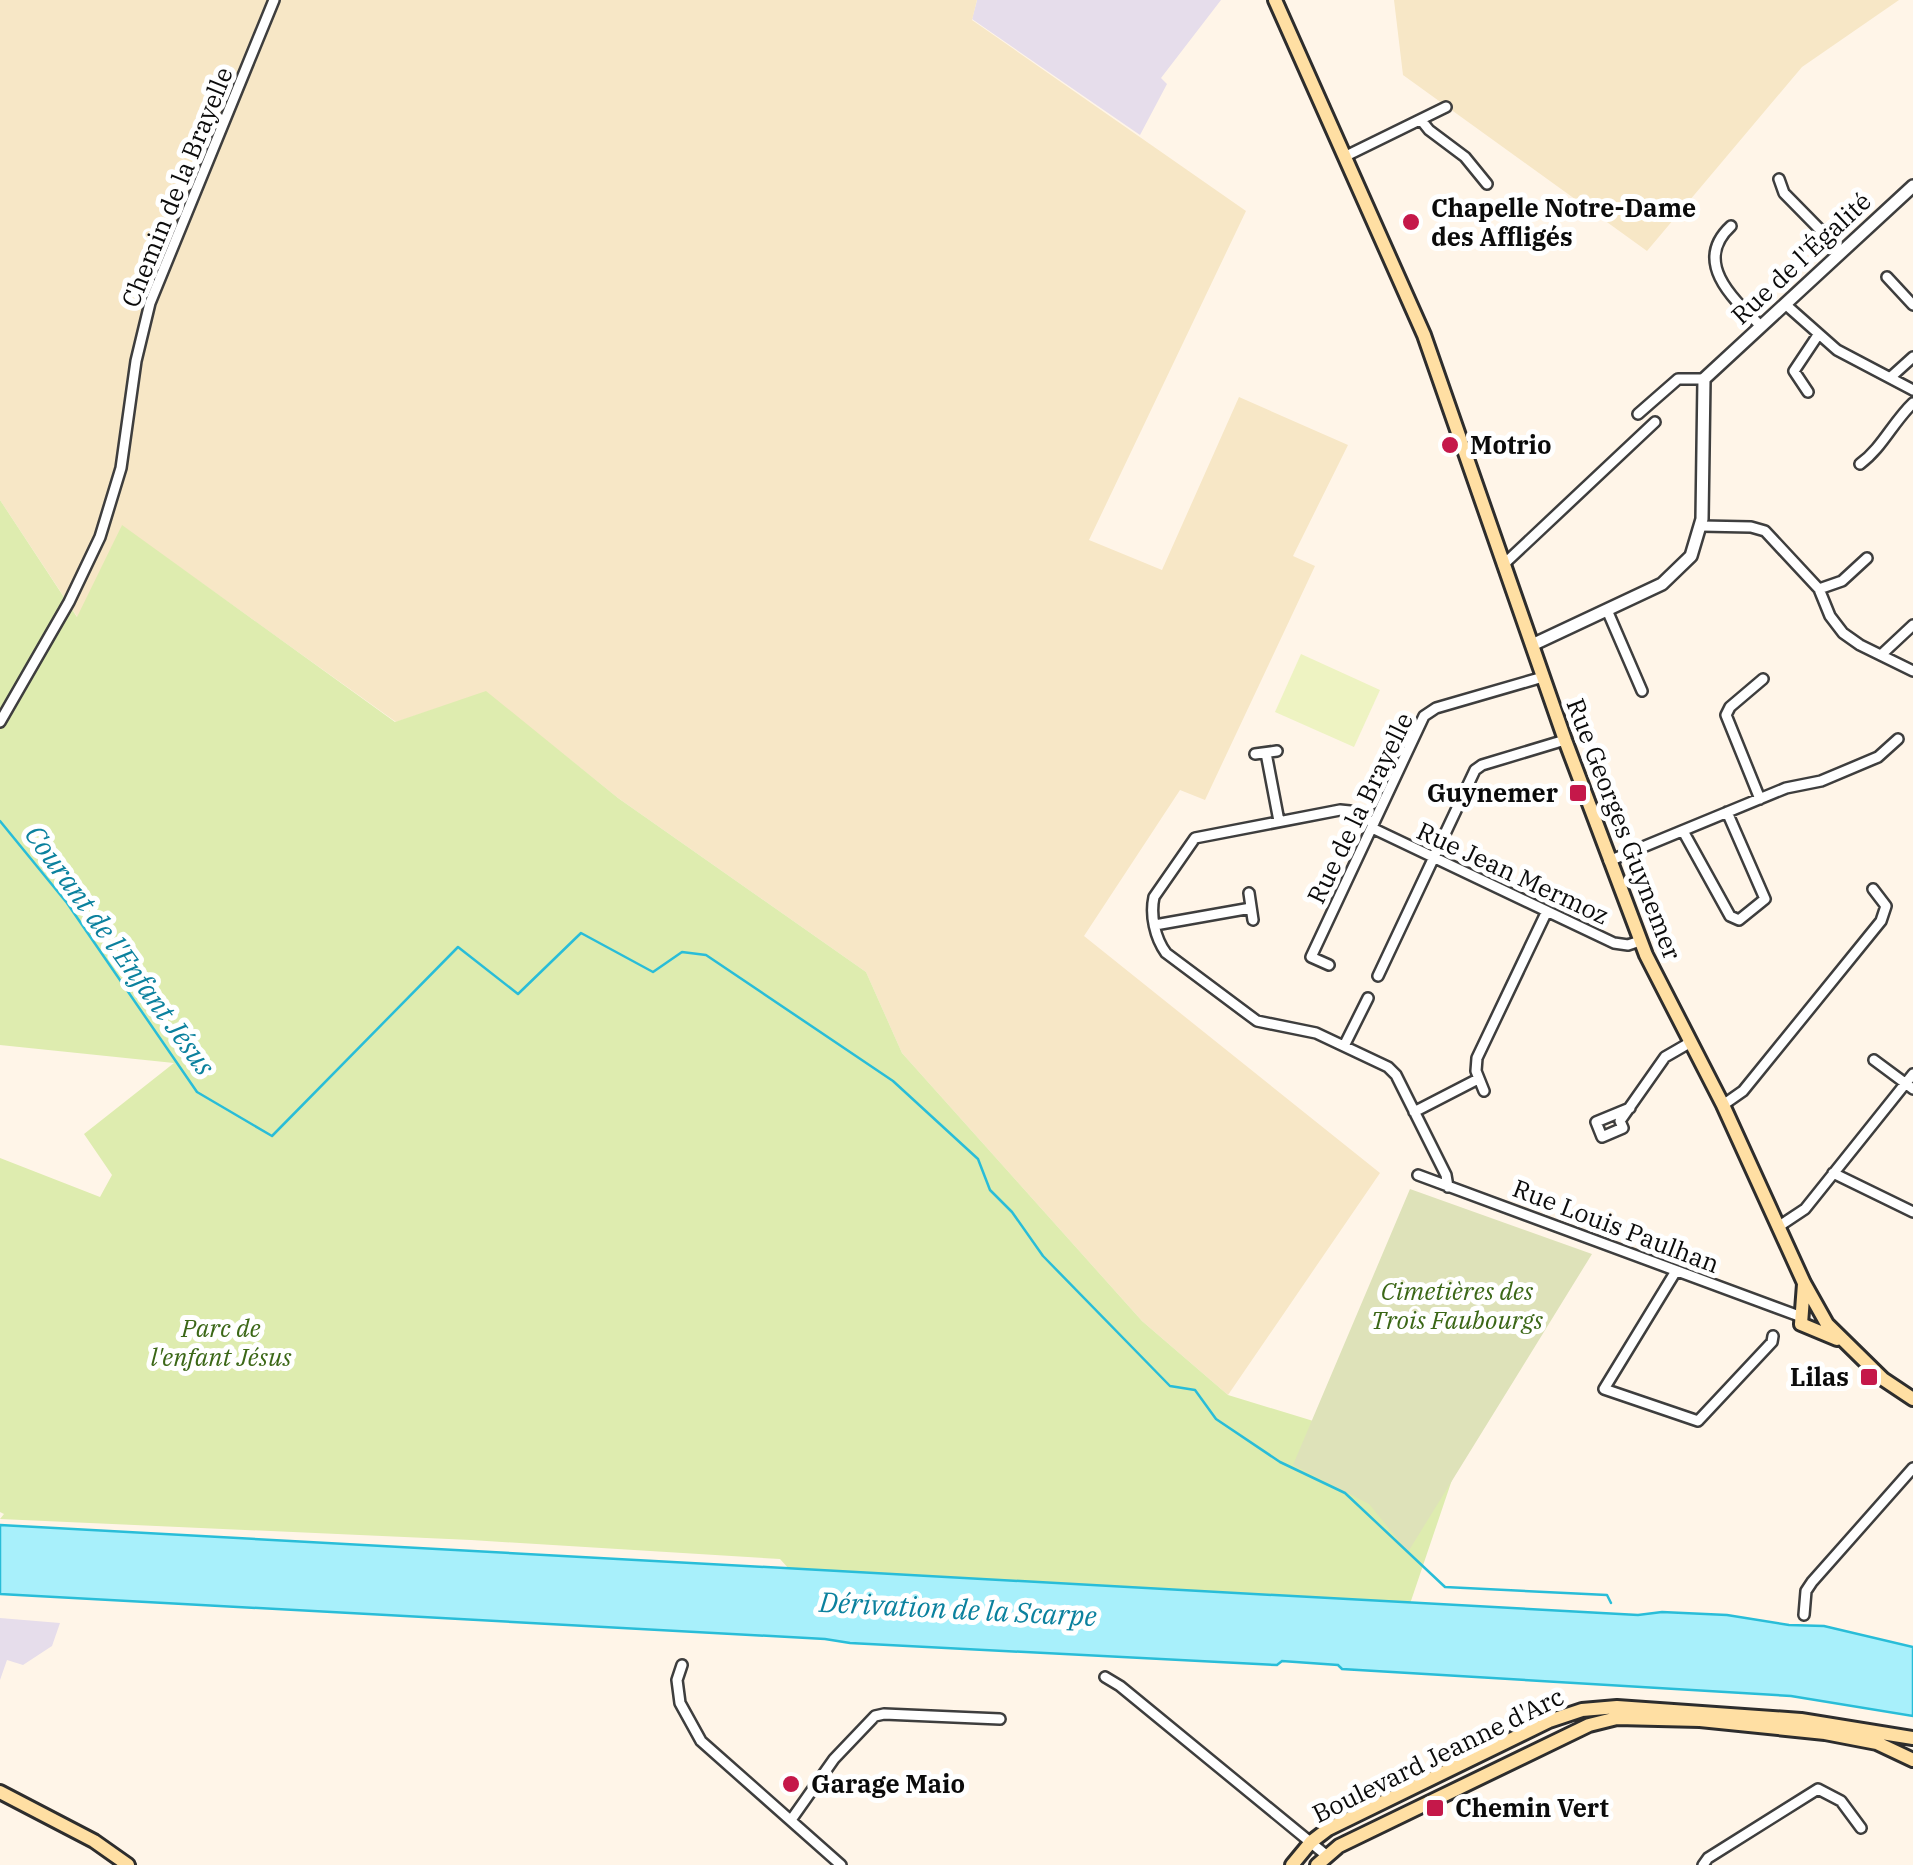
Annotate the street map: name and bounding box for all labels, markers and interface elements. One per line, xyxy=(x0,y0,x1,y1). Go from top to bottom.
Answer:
street label: Chemin de la Brayelle xyxy=(113,62,240,312)
street label: Rue de l'Égalité xyxy=(1724,184,1878,331)
place label: Chapelle Notre-Dame des Affligés xyxy=(1431,191,1696,253)
marker: Chapelle Notre-Dame des Affligés xyxy=(1400,211,1422,233)
place label: Motrio xyxy=(1470,428,1552,461)
marker: Motrio xyxy=(1439,434,1461,456)
street label: Rue Georges Guynemer xyxy=(1559,693,1690,964)
street label: Rue de la Brayelle xyxy=(1299,707,1420,909)
place label: Guynemer xyxy=(1427,776,1559,809)
marker: Guynemer xyxy=(1567,782,1589,804)
street label: Rue Jean Mermoz xyxy=(1412,814,1615,932)
water label: Courant de l'Enfant Jésus xyxy=(17,817,224,1083)
street label: Rue Louis Paulhan xyxy=(1508,1171,1724,1280)
park label: Cimetières des Trois Faubourgs xyxy=(1371,1274,1544,1336)
park label: Parc de l'enfant Jésus xyxy=(151,1311,292,1373)
place label: Lilas xyxy=(1790,1360,1849,1393)
marker: Lilas xyxy=(1858,1366,1880,1388)
water label: Dérivation de la Scarpe xyxy=(817,1583,1098,1634)
street label: Boulevard Jeanne d'Arc xyxy=(1307,1679,1569,1830)
place label: Garage Maio xyxy=(811,1767,965,1800)
marker: Garage Maio xyxy=(780,1773,802,1795)
place label: Chemin Vert xyxy=(1455,1791,1609,1824)
marker: Chemin Vert xyxy=(1424,1797,1446,1819)

